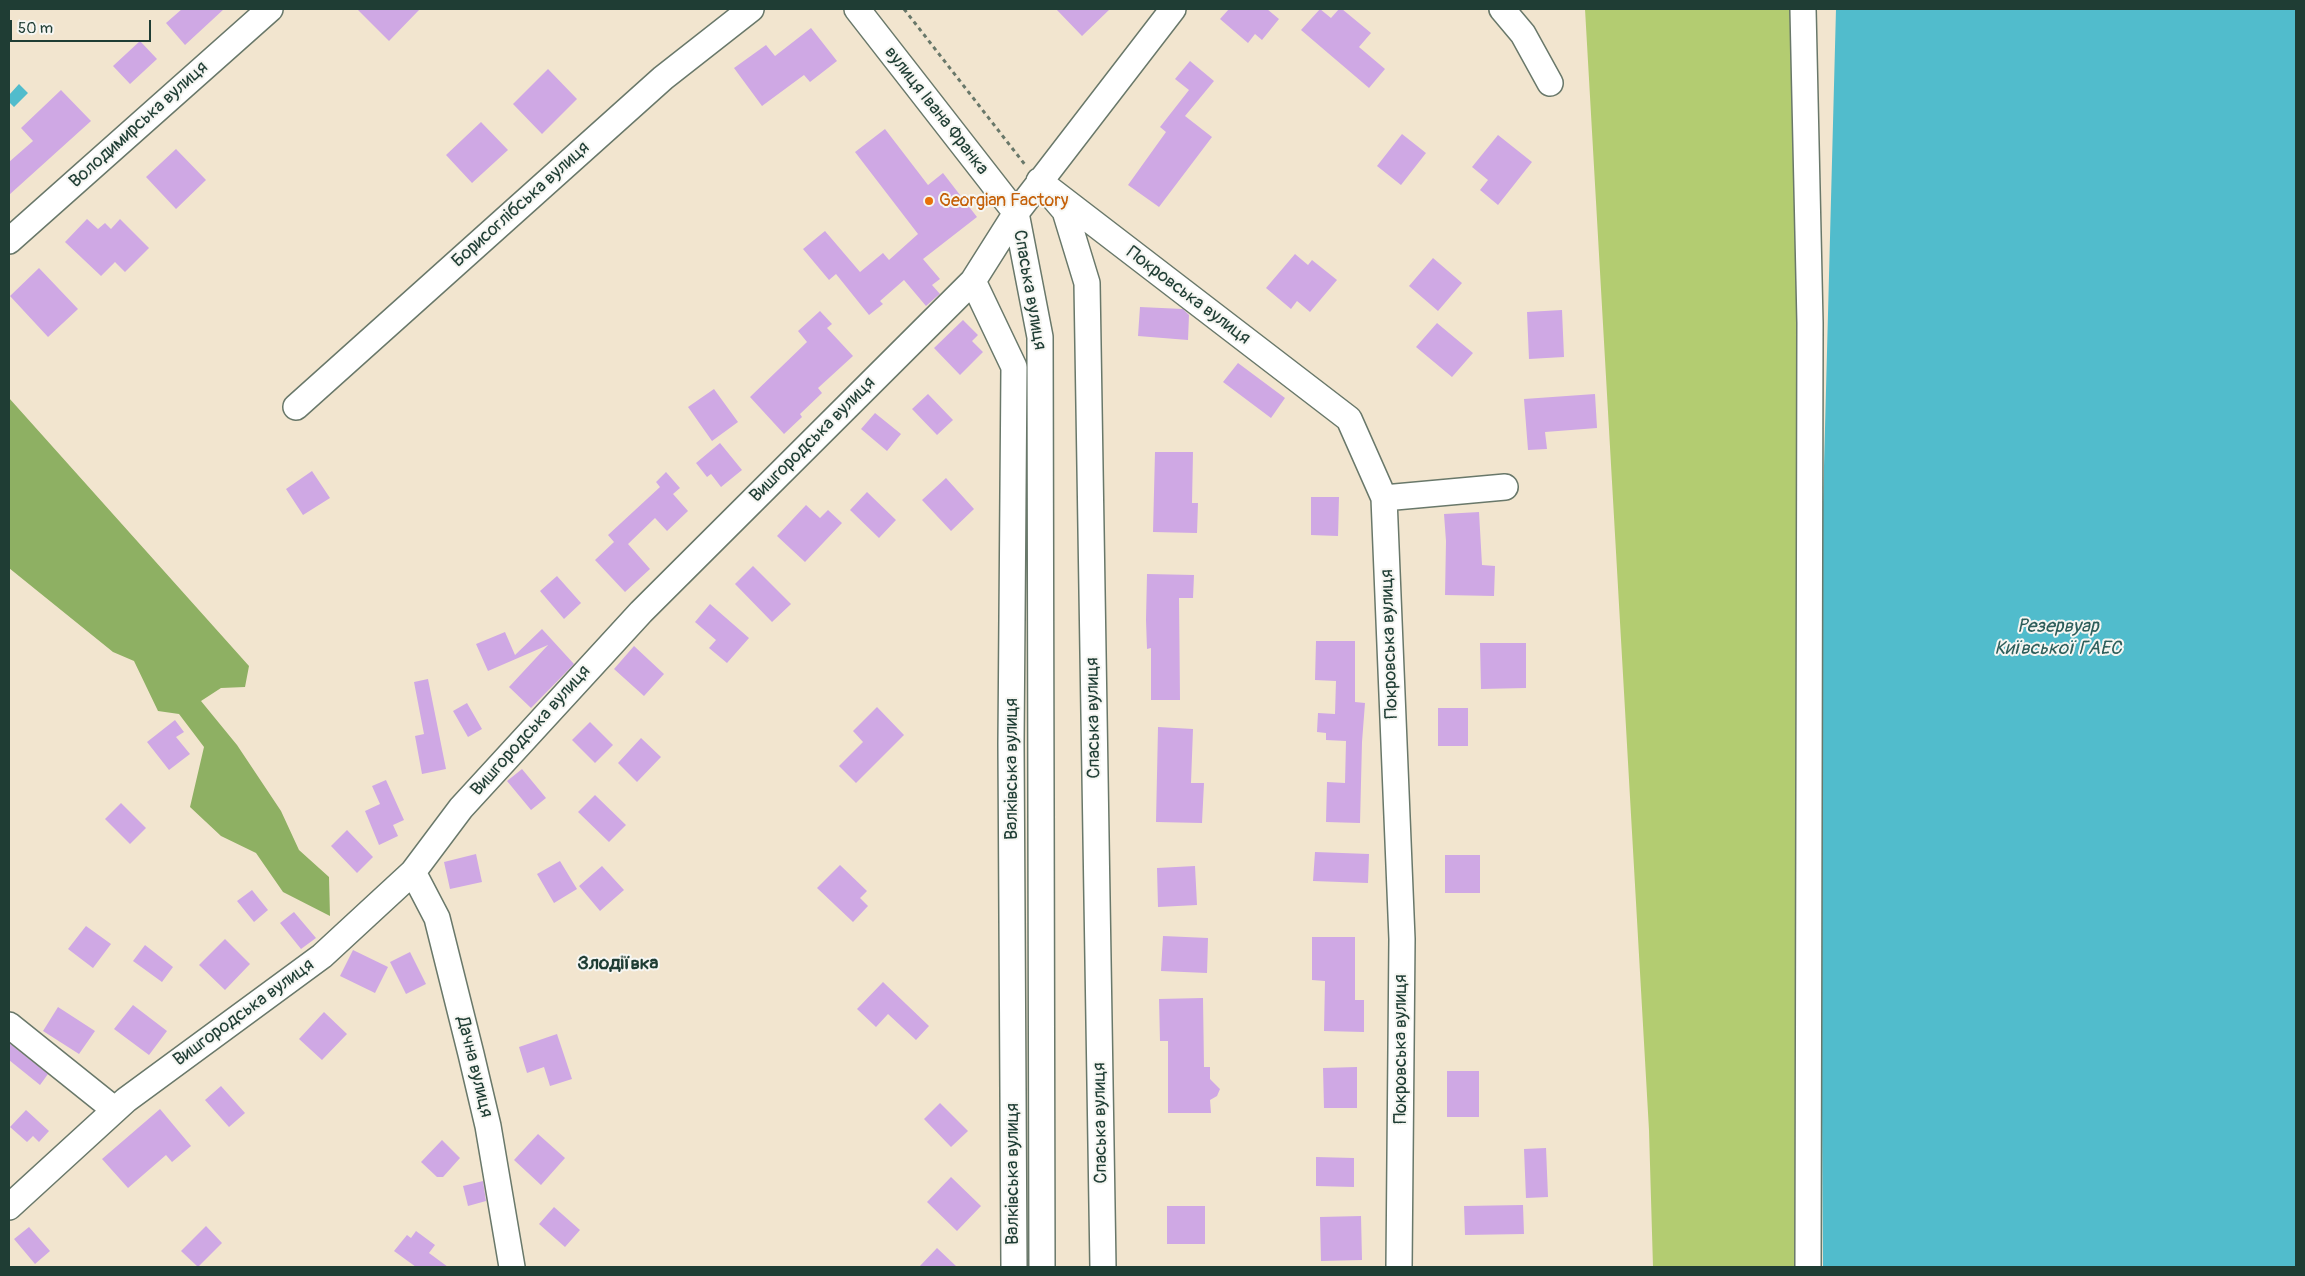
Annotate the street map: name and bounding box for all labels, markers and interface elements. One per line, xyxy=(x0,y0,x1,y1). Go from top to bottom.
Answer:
scale bar xyxy=(12,10,154,42)
text: 50 m xyxy=(18,19,53,38)
street label: вулиця Івана Франка xyxy=(879,43,993,179)
street label: Володимирська вулиця xyxy=(65,57,213,193)
street label: Борисоглібська вулиця xyxy=(448,138,594,272)
place label: Georgian Factory xyxy=(939,190,1068,212)
marker: Georgian Factory xyxy=(923,195,935,207)
street label: Спаська вулиця xyxy=(1008,228,1050,352)
street label: Покровська вулиця xyxy=(1122,242,1254,350)
street label: Вишгородська вулиця xyxy=(746,373,880,507)
street label: Покровська вулиця xyxy=(1377,569,1403,719)
water label: Резервуар Київської ГАЕС xyxy=(1994,616,2122,660)
street label: Спаська вулиця xyxy=(1082,657,1106,779)
street label: Вишгородська вулиця xyxy=(467,661,595,801)
street label: Валківська вулиця xyxy=(1001,698,1023,840)
district label: Злодіївка xyxy=(578,953,658,975)
street label: Вишгородська вулиця xyxy=(170,955,318,1071)
street label: Покровська вулиця xyxy=(1390,974,1412,1124)
street label: Дачна вулиця xyxy=(451,1014,497,1120)
street label: Спаська вулиця xyxy=(1089,1062,1113,1184)
street label: Валківська вулиця xyxy=(1002,1103,1024,1245)

